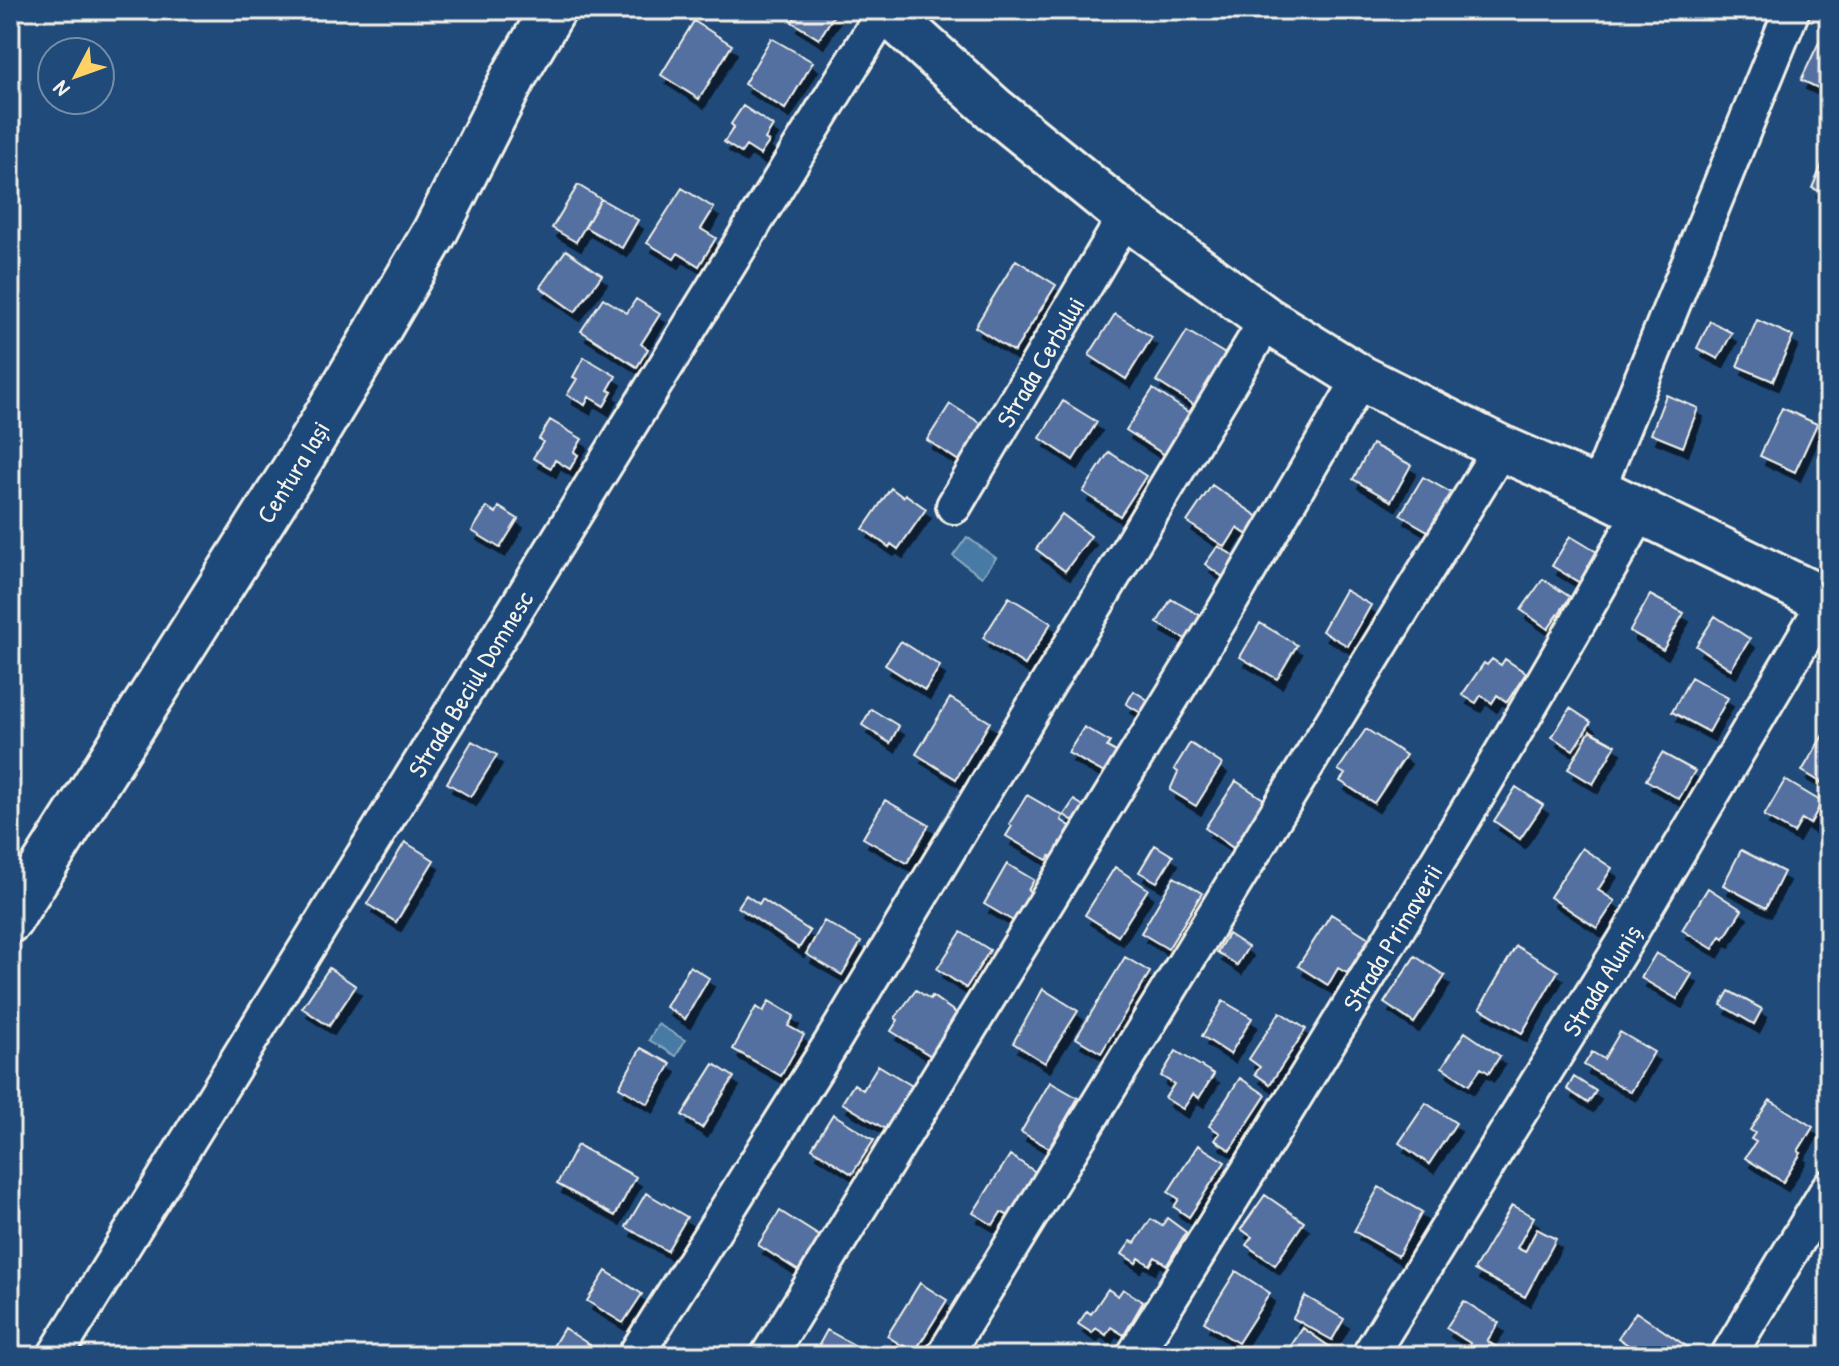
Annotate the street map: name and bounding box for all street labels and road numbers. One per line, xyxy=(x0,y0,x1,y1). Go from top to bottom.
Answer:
street label: Strada Cerbului xyxy=(987,290,1092,433)
street label: Centura Iași xyxy=(248,414,337,529)
street label: Strada Beciul Domnesc xyxy=(399,584,541,783)
street label: Strada Primaverii xyxy=(1334,857,1450,1017)
street label: Strada Aluniș xyxy=(1553,918,1649,1042)

